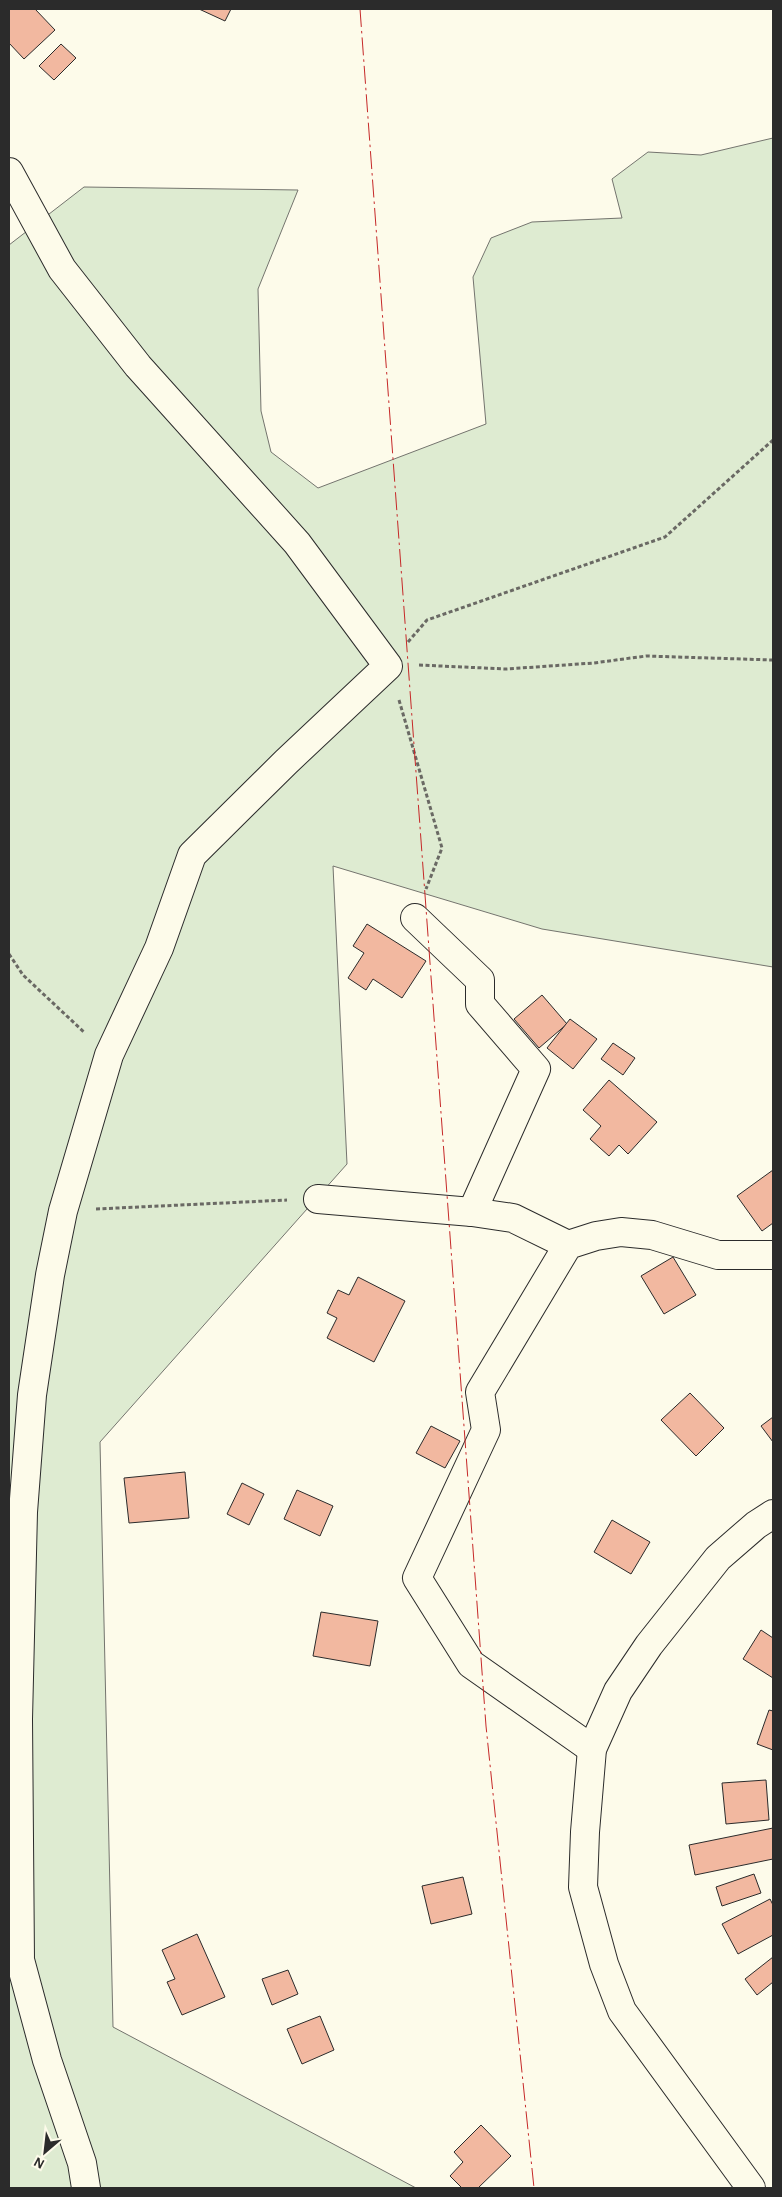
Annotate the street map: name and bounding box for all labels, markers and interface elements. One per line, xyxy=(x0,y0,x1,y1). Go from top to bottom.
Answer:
north arrow xyxy=(20,2127,70,2177)
text: N xyxy=(32,2154,47,2171)

